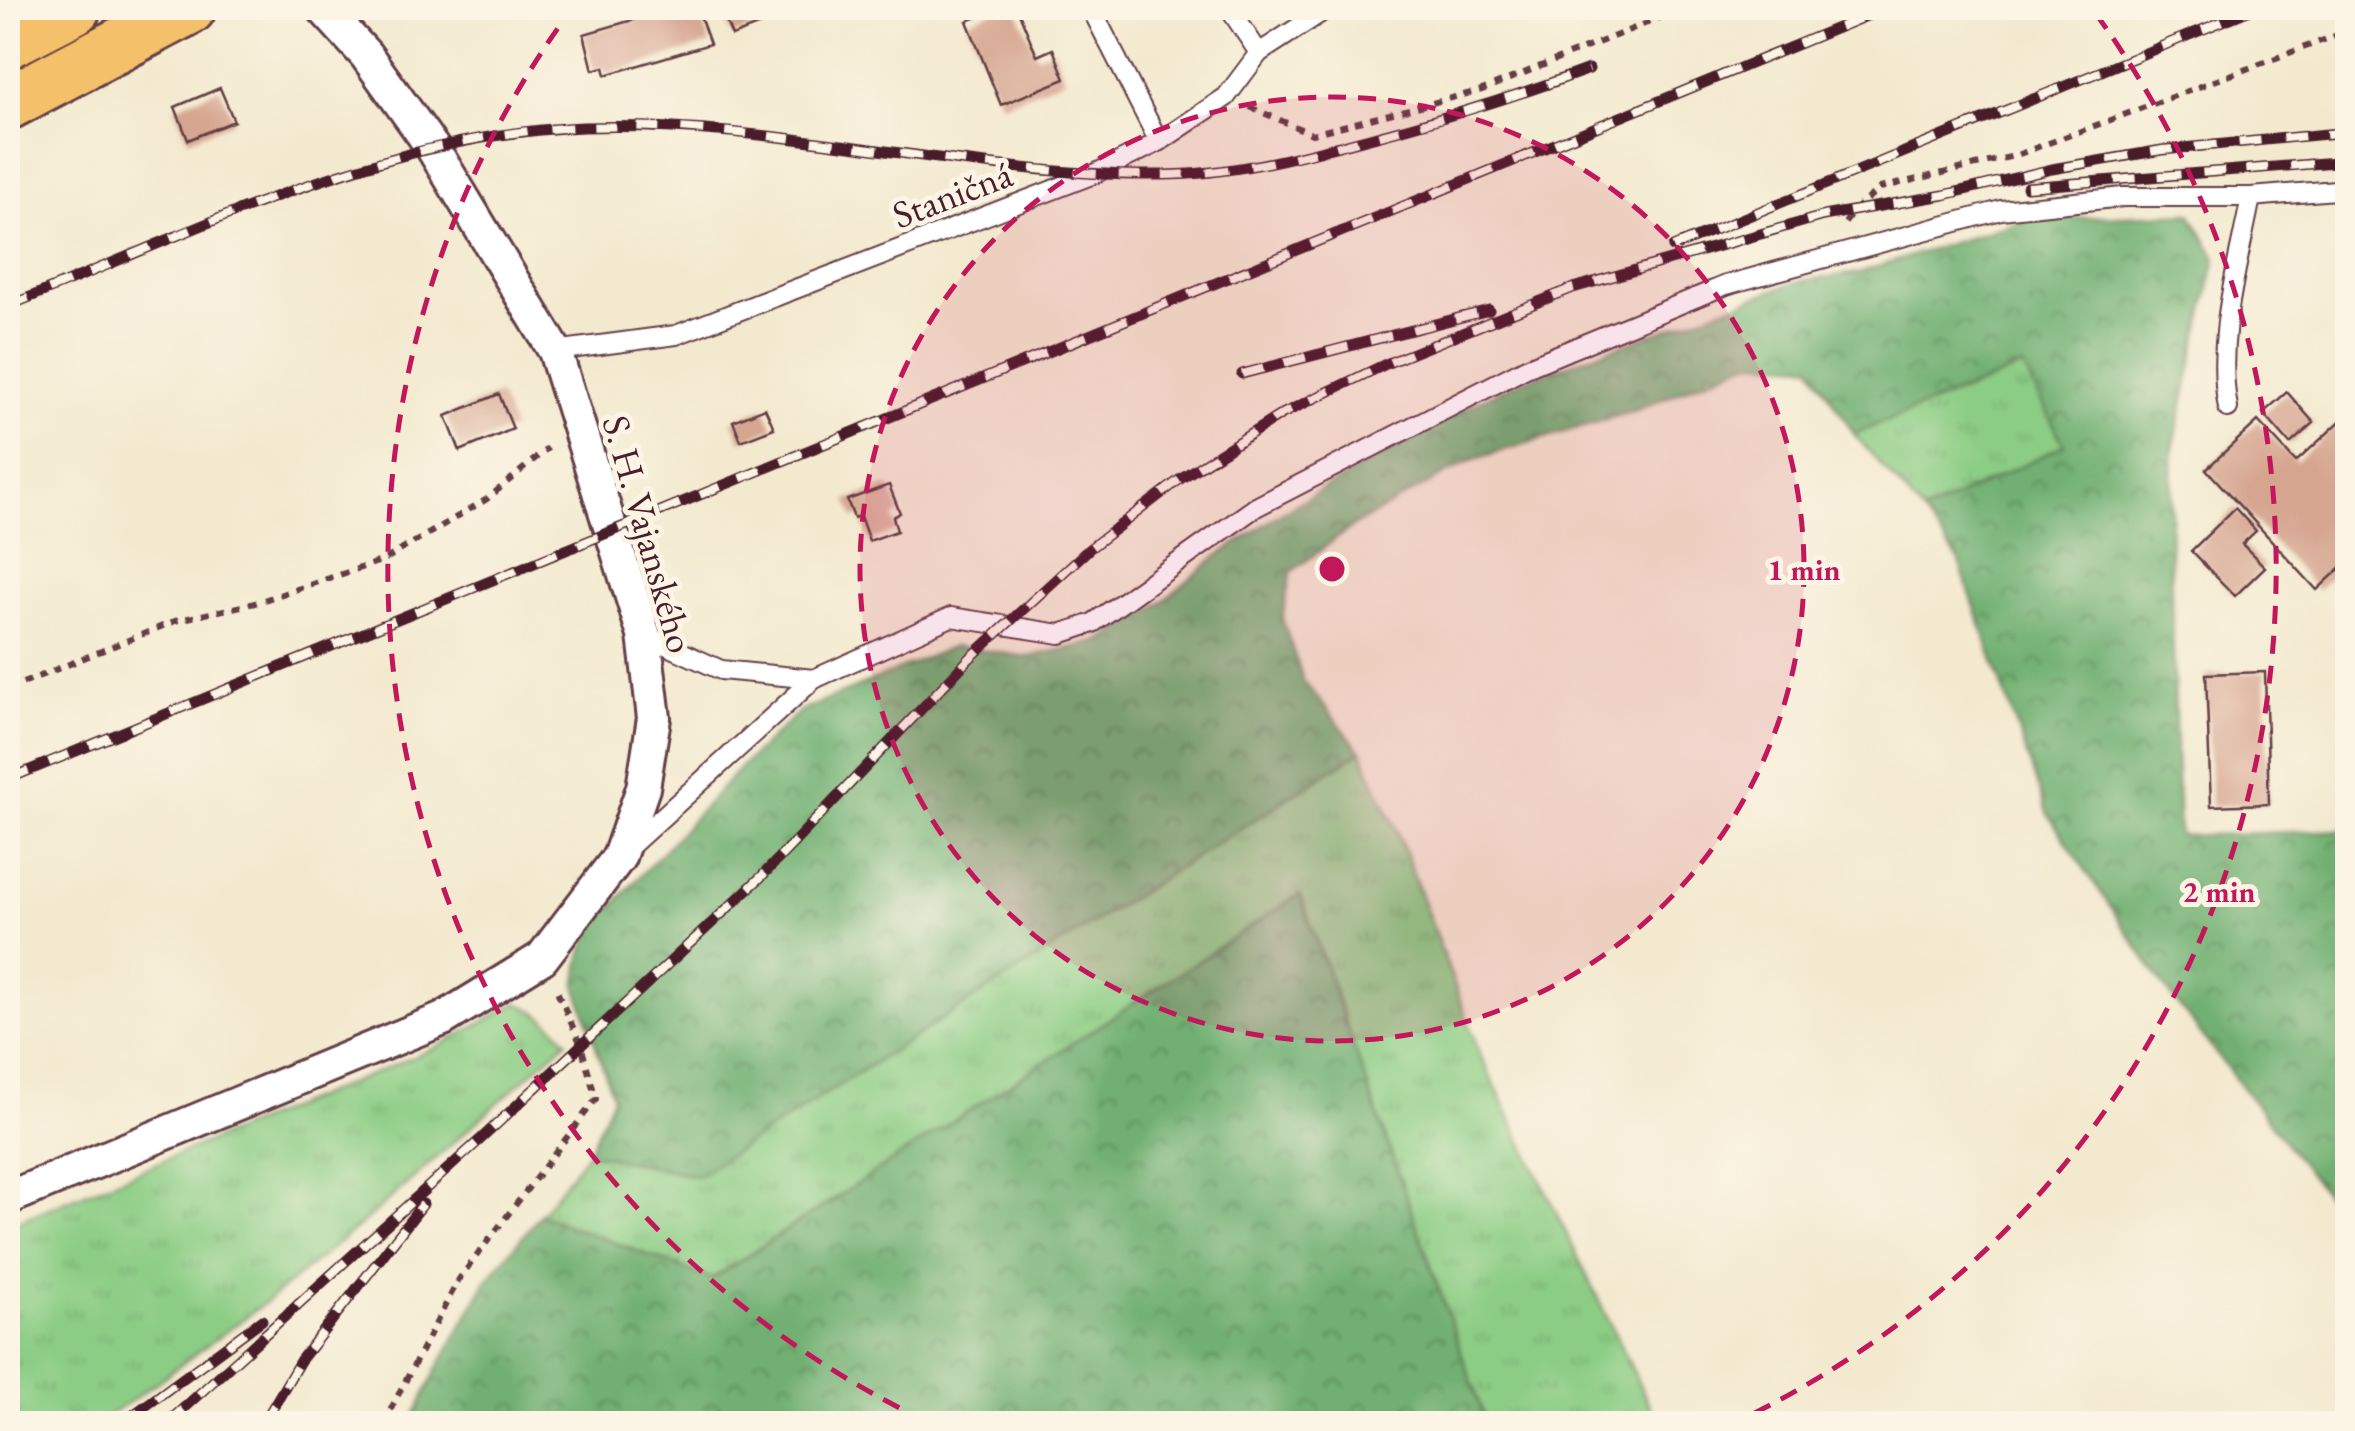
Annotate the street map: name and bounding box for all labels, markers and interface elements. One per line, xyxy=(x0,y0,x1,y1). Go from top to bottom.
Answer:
street label: Staničná xyxy=(885,149,1020,239)
street label: S. H. Vajanského xyxy=(592,410,706,658)
text: 1 min xyxy=(1767,550,1841,589)
centre of rings xyxy=(1314,551,1350,587)
text: 2 min xyxy=(2182,872,2256,911)

